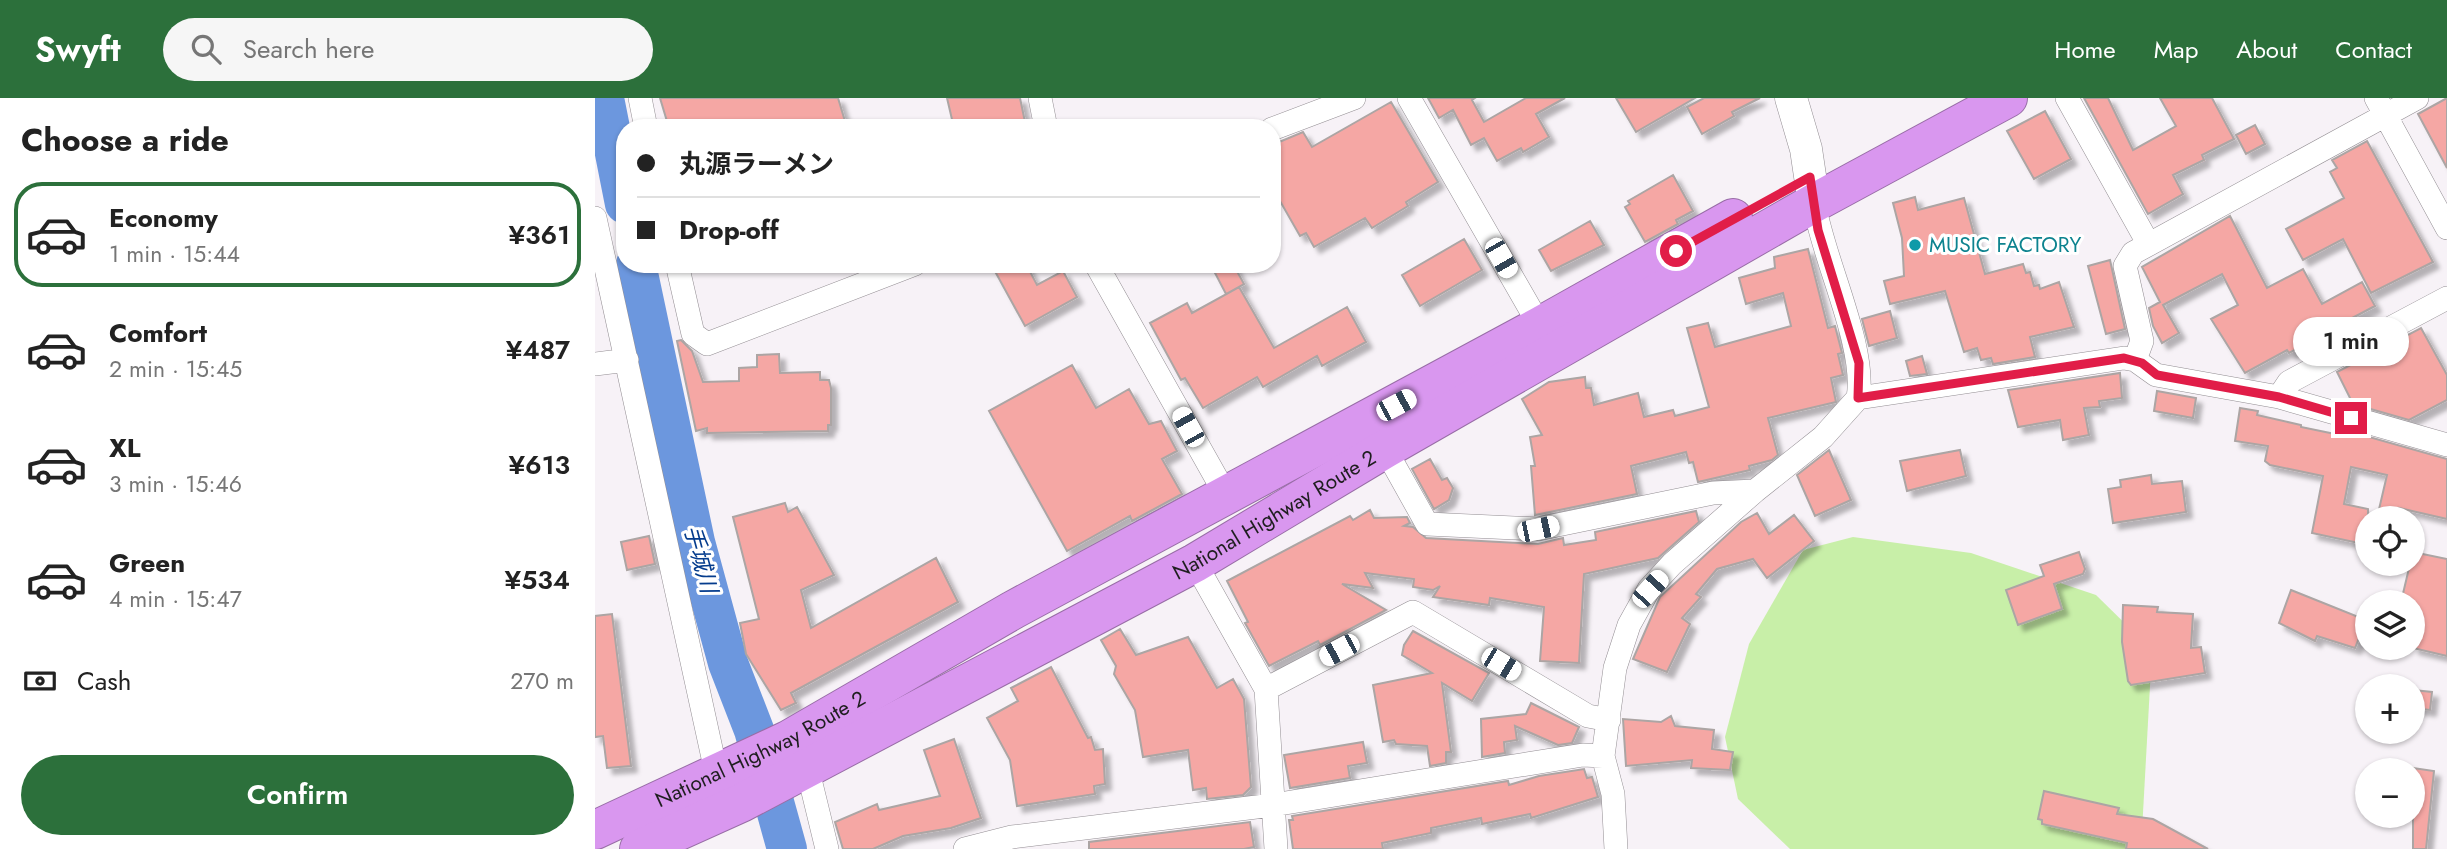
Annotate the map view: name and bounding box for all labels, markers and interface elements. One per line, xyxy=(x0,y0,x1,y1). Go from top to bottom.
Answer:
search box xyxy=(163,18,653,81)
text: Swyft xyxy=(35,26,121,73)
icon: search xyxy=(187,30,225,68)
text: Search here xyxy=(243,30,374,68)
text: Home xyxy=(2054,32,2116,67)
text: Map xyxy=(2154,32,2198,67)
text: About xyxy=(2236,32,2297,67)
text: Contact xyxy=(2335,32,2412,67)
text: Choose a ride xyxy=(21,117,229,163)
text: 丸源ラーメン xyxy=(679,145,834,183)
text: Economy xyxy=(109,199,218,237)
icon: car xyxy=(25,203,88,266)
text: Drop-off xyxy=(679,211,779,249)
text: ¥361 xyxy=(508,216,570,254)
place label: MUSIC FACTORY xyxy=(1929,230,2082,260)
car xyxy=(1482,235,1521,281)
route start xyxy=(1660,235,1692,267)
text: 1 min · 15:44 xyxy=(109,237,240,271)
marker: MUSIC FACTORY xyxy=(1907,237,1923,253)
text: Comfort xyxy=(109,314,207,352)
callout: 1 min xyxy=(2293,316,2409,366)
icon: car xyxy=(25,318,88,381)
text: 1 min xyxy=(2323,324,2379,358)
text: ¥487 xyxy=(506,331,570,369)
text: 2 min · 15:45 xyxy=(109,352,242,386)
car xyxy=(1373,386,1420,424)
route end xyxy=(2335,402,2367,434)
car xyxy=(1169,404,1208,450)
text: XL xyxy=(109,429,141,467)
icon: car xyxy=(25,433,88,496)
street label: National Highway Route 2 xyxy=(1167,443,1382,587)
text: ¥613 xyxy=(508,446,570,484)
text: 3 min · 15:46 xyxy=(109,467,242,501)
map controls xyxy=(2355,506,2425,828)
button: locate xyxy=(2355,506,2425,576)
car xyxy=(1516,514,1561,544)
water label: 手城川 xyxy=(676,521,727,600)
text: Green xyxy=(109,544,185,582)
icon: car xyxy=(25,548,88,611)
text: ¥534 xyxy=(504,561,570,599)
car xyxy=(1629,566,1672,612)
text: 4 min · 15:47 xyxy=(109,582,242,616)
button: layers xyxy=(2355,590,2425,660)
car xyxy=(1316,631,1363,669)
car xyxy=(1478,644,1525,684)
icon: cash xyxy=(21,662,59,700)
text: Cash xyxy=(77,662,131,700)
text: 270 m xyxy=(510,664,574,698)
button: + xyxy=(2355,674,2425,744)
street label: National Highway Route 2 xyxy=(650,683,871,815)
button: Confirm xyxy=(21,755,574,835)
button: − xyxy=(2355,758,2425,828)

